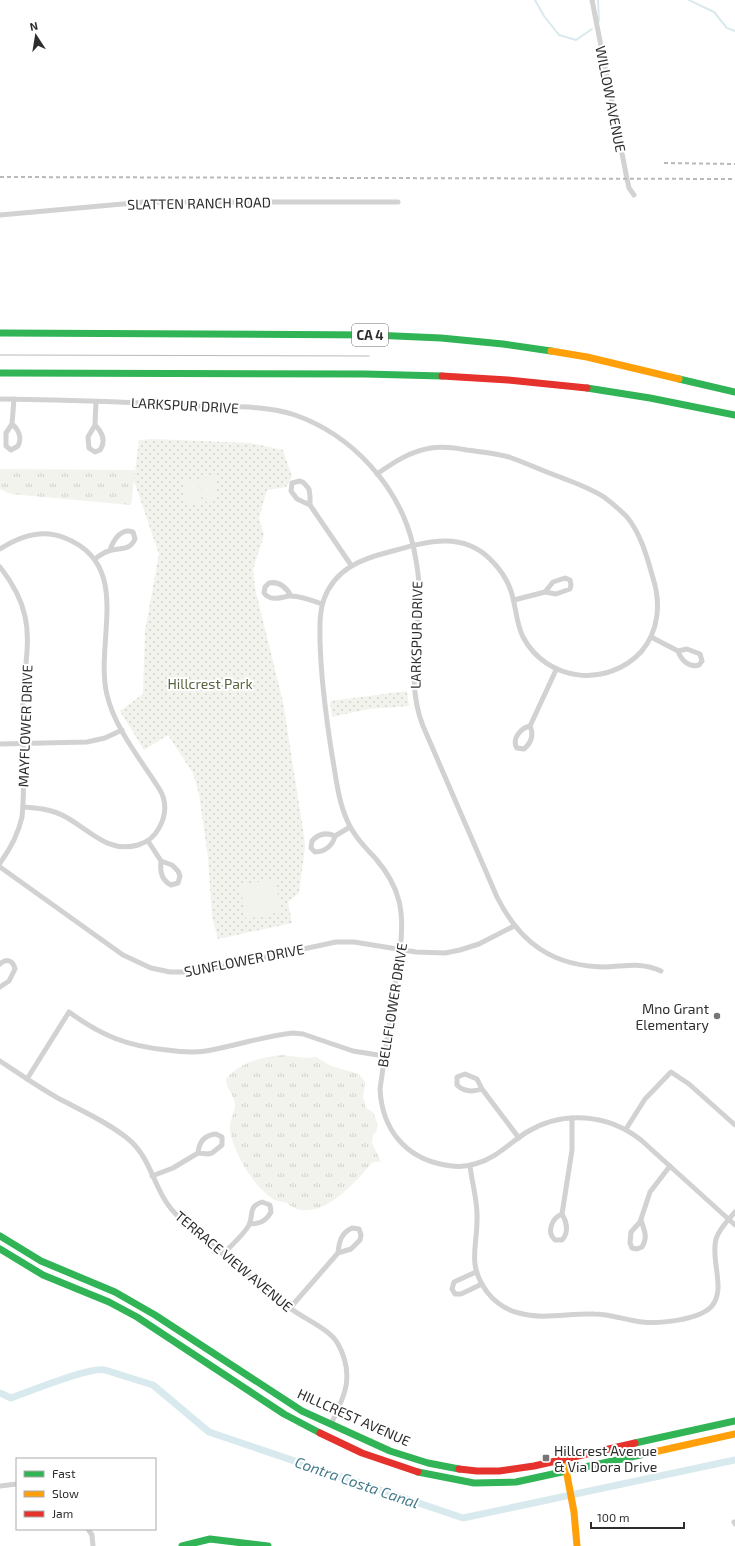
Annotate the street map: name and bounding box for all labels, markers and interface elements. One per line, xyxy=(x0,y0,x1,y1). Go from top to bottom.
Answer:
north arrow xyxy=(16,16,56,56)
text: N xyxy=(29,19,39,33)
street label: WILLOW AVENUE xyxy=(592,44,630,154)
street label: SLATTEN RANCH ROAD xyxy=(127,193,271,213)
road number: CA 4 xyxy=(352,324,388,346)
street label: LARKSPUR DRIVE xyxy=(131,394,240,416)
street label: LARKSPUR DRIVE xyxy=(407,581,425,689)
street label: MAYFLOWER DRIVE xyxy=(14,664,36,788)
park label: Hillcrest Park xyxy=(167,675,253,692)
street label: SUNFLOWER DRIVE xyxy=(183,940,306,980)
street label: BELLFLOWER DRIVE xyxy=(374,941,410,1068)
place label: Mno Grant Elementary xyxy=(636,1000,710,1033)
marker: Mno Grant Elementary xyxy=(712,1011,722,1021)
street label: TERRACE VIEW AVENUE xyxy=(172,1207,296,1315)
street label: HILLCREST AVENUE xyxy=(295,1384,413,1450)
place label: Hillcrest Avenue & Via Dora Drive xyxy=(554,1442,657,1475)
water label: Contra Costa Canal xyxy=(293,1452,421,1512)
marker: Hillcrest Avenue & Via Dora Drive xyxy=(541,1453,551,1463)
legend xyxy=(16,1458,156,1530)
text: Fast xyxy=(52,1466,76,1480)
text: Slow xyxy=(52,1486,79,1500)
scale bar xyxy=(591,1504,684,1530)
text: Jam xyxy=(52,1506,73,1520)
text: 100 m xyxy=(597,1510,629,1524)

